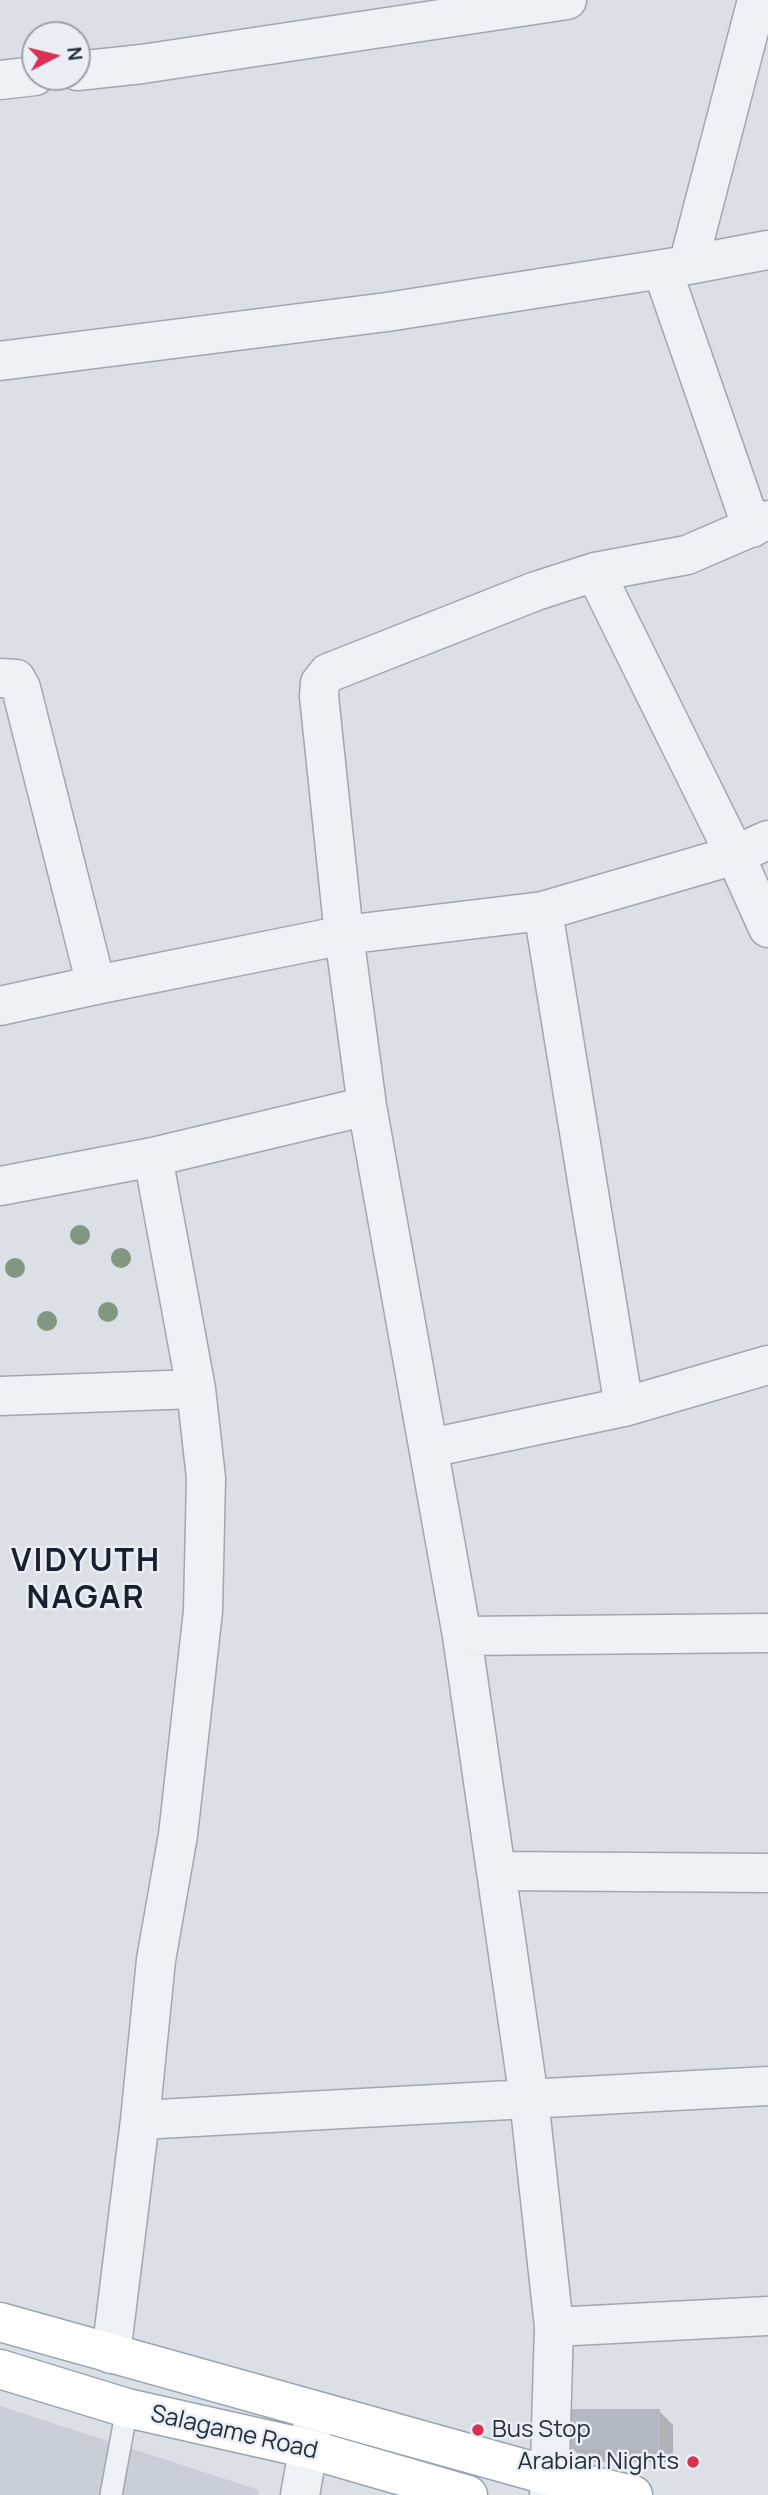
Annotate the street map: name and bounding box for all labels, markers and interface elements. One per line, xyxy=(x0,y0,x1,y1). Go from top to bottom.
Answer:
north arrow xyxy=(21,21,91,91)
text: N xyxy=(61,45,89,62)
district label: VIDYUTH NAGAR xyxy=(12,1543,160,1618)
street label: Salagame Road xyxy=(148,2400,320,2466)
place label: Bus Stop xyxy=(492,2416,591,2444)
marker: Bus Stop xyxy=(470,2422,486,2438)
place label: Arabian Nights xyxy=(517,2448,679,2476)
marker: Arabian Nights xyxy=(685,2454,701,2470)

